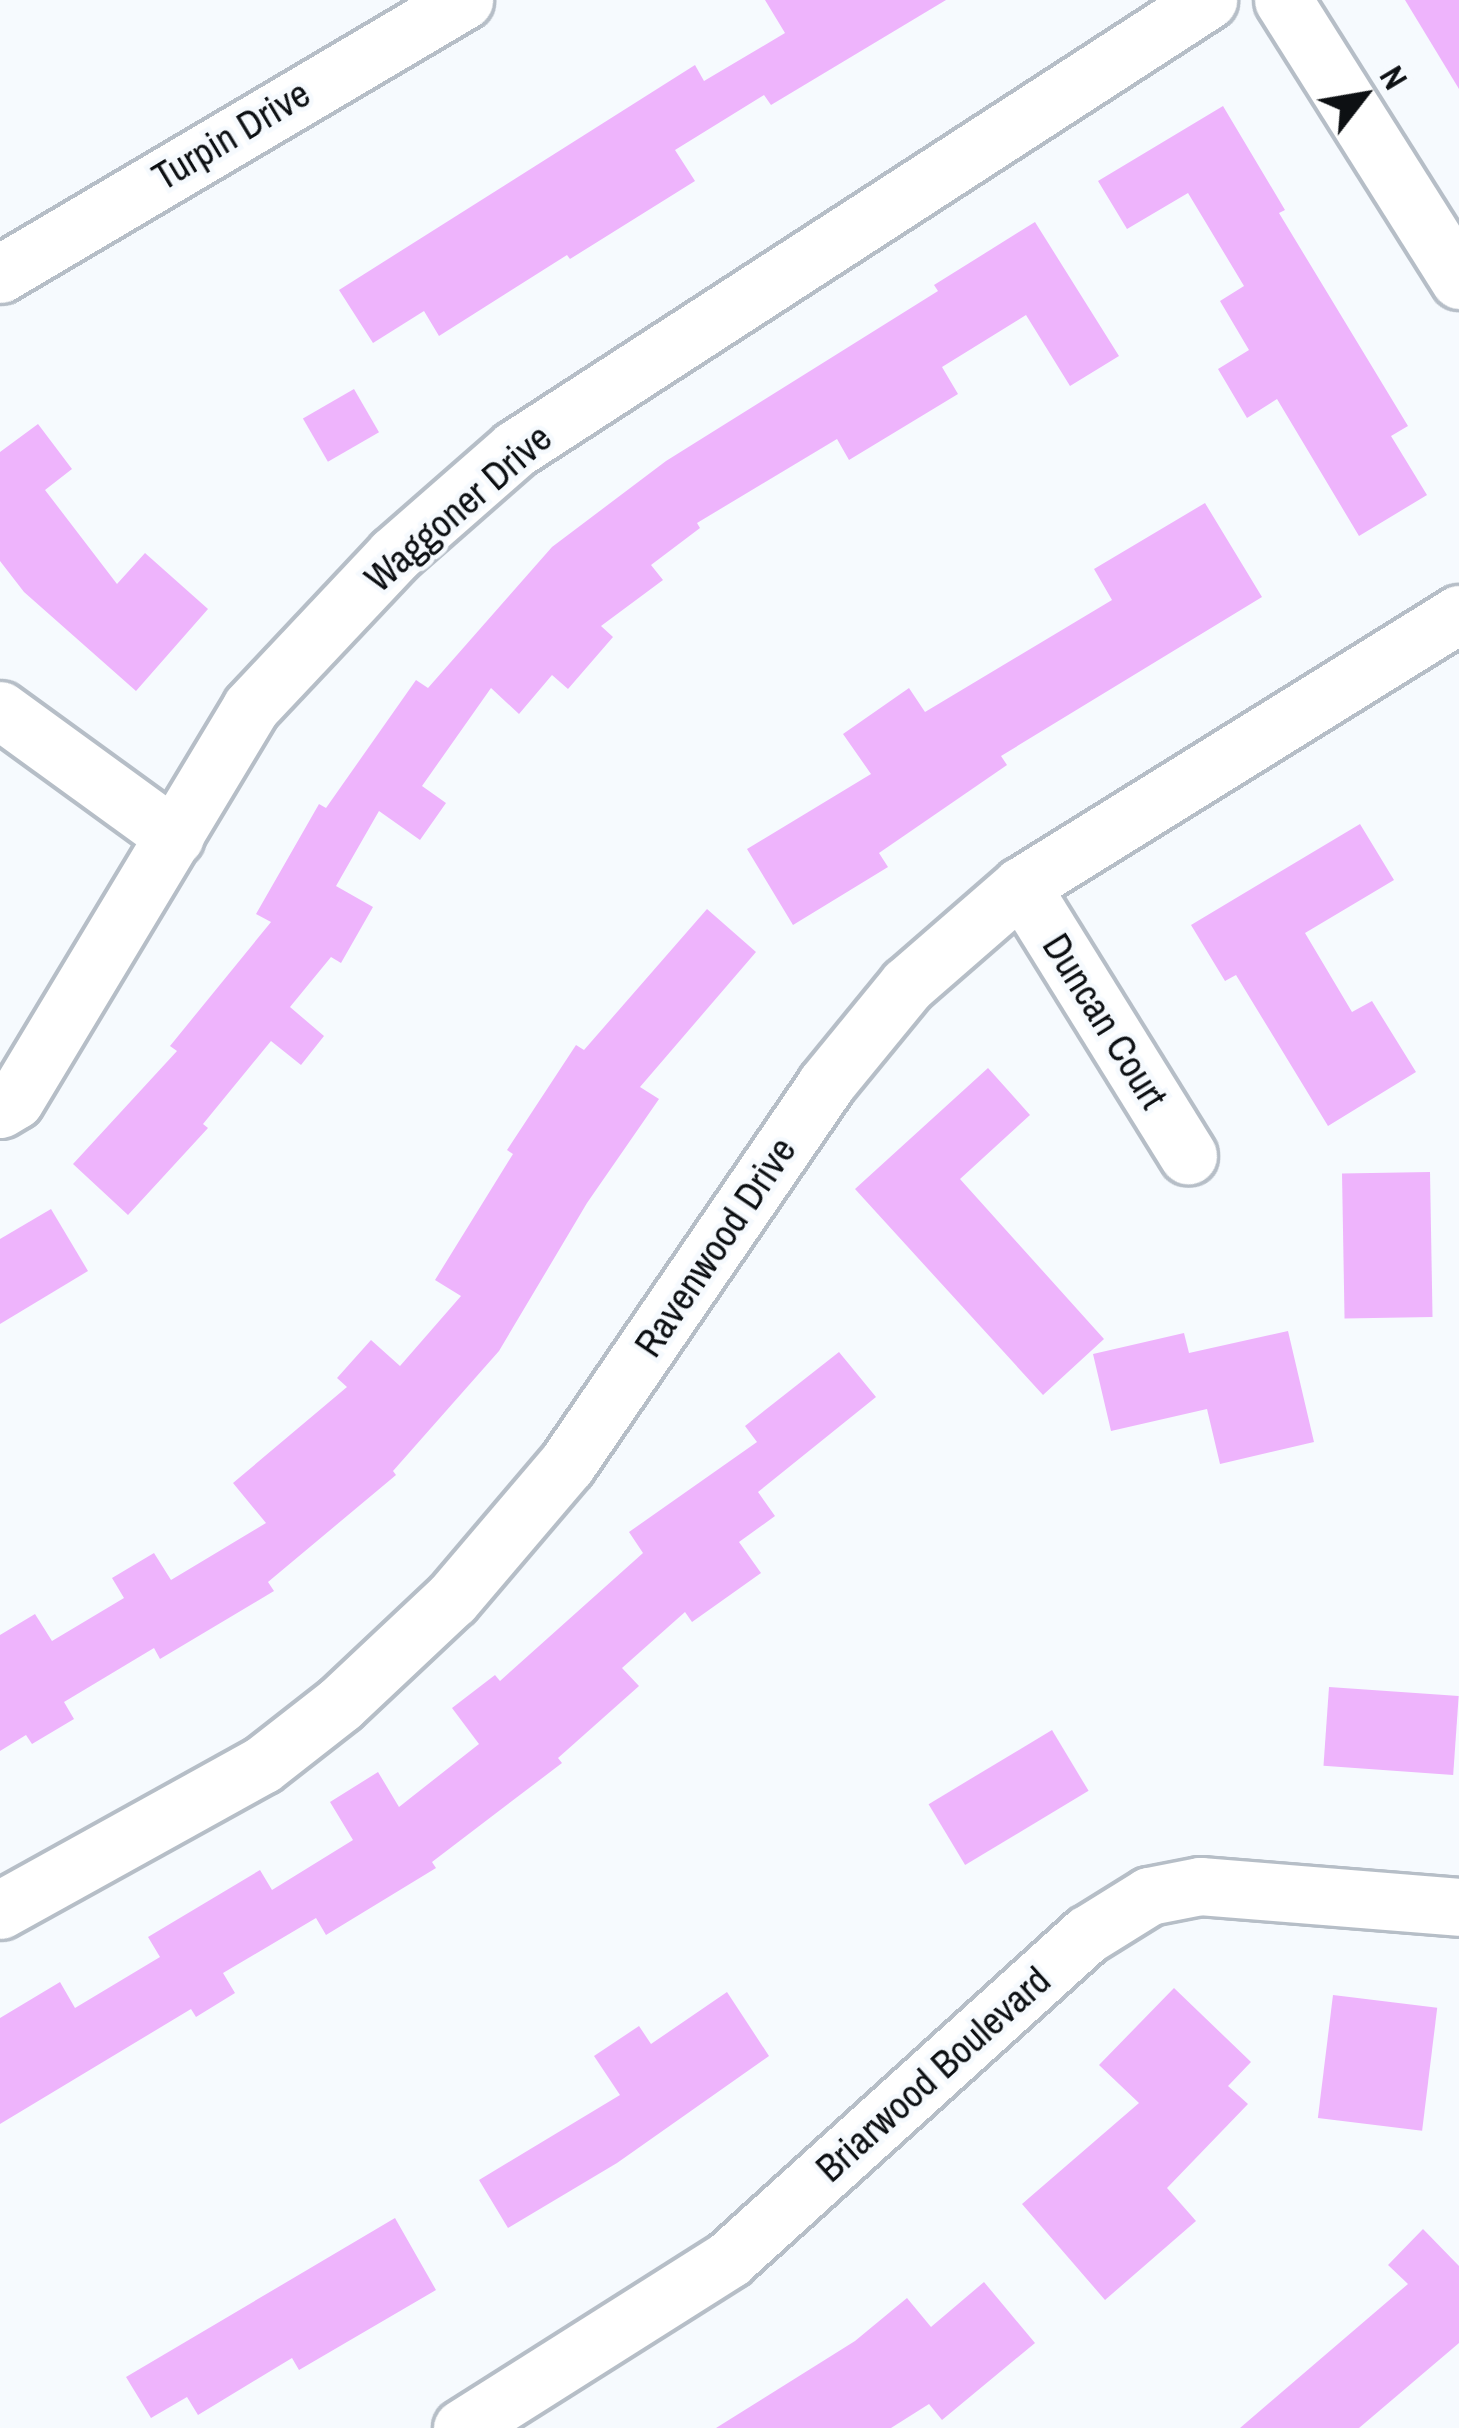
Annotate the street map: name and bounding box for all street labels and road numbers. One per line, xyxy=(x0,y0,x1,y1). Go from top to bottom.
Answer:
street label: Turpin Drive xyxy=(144,70,318,200)
street label: Waggoner Drive xyxy=(355,414,561,602)
street label: Duncan Court xyxy=(1033,925,1177,1117)
street label: Ravenwood Drive xyxy=(625,1129,805,1365)
street label: Briarwood Boulevard xyxy=(806,1957,1060,2191)

